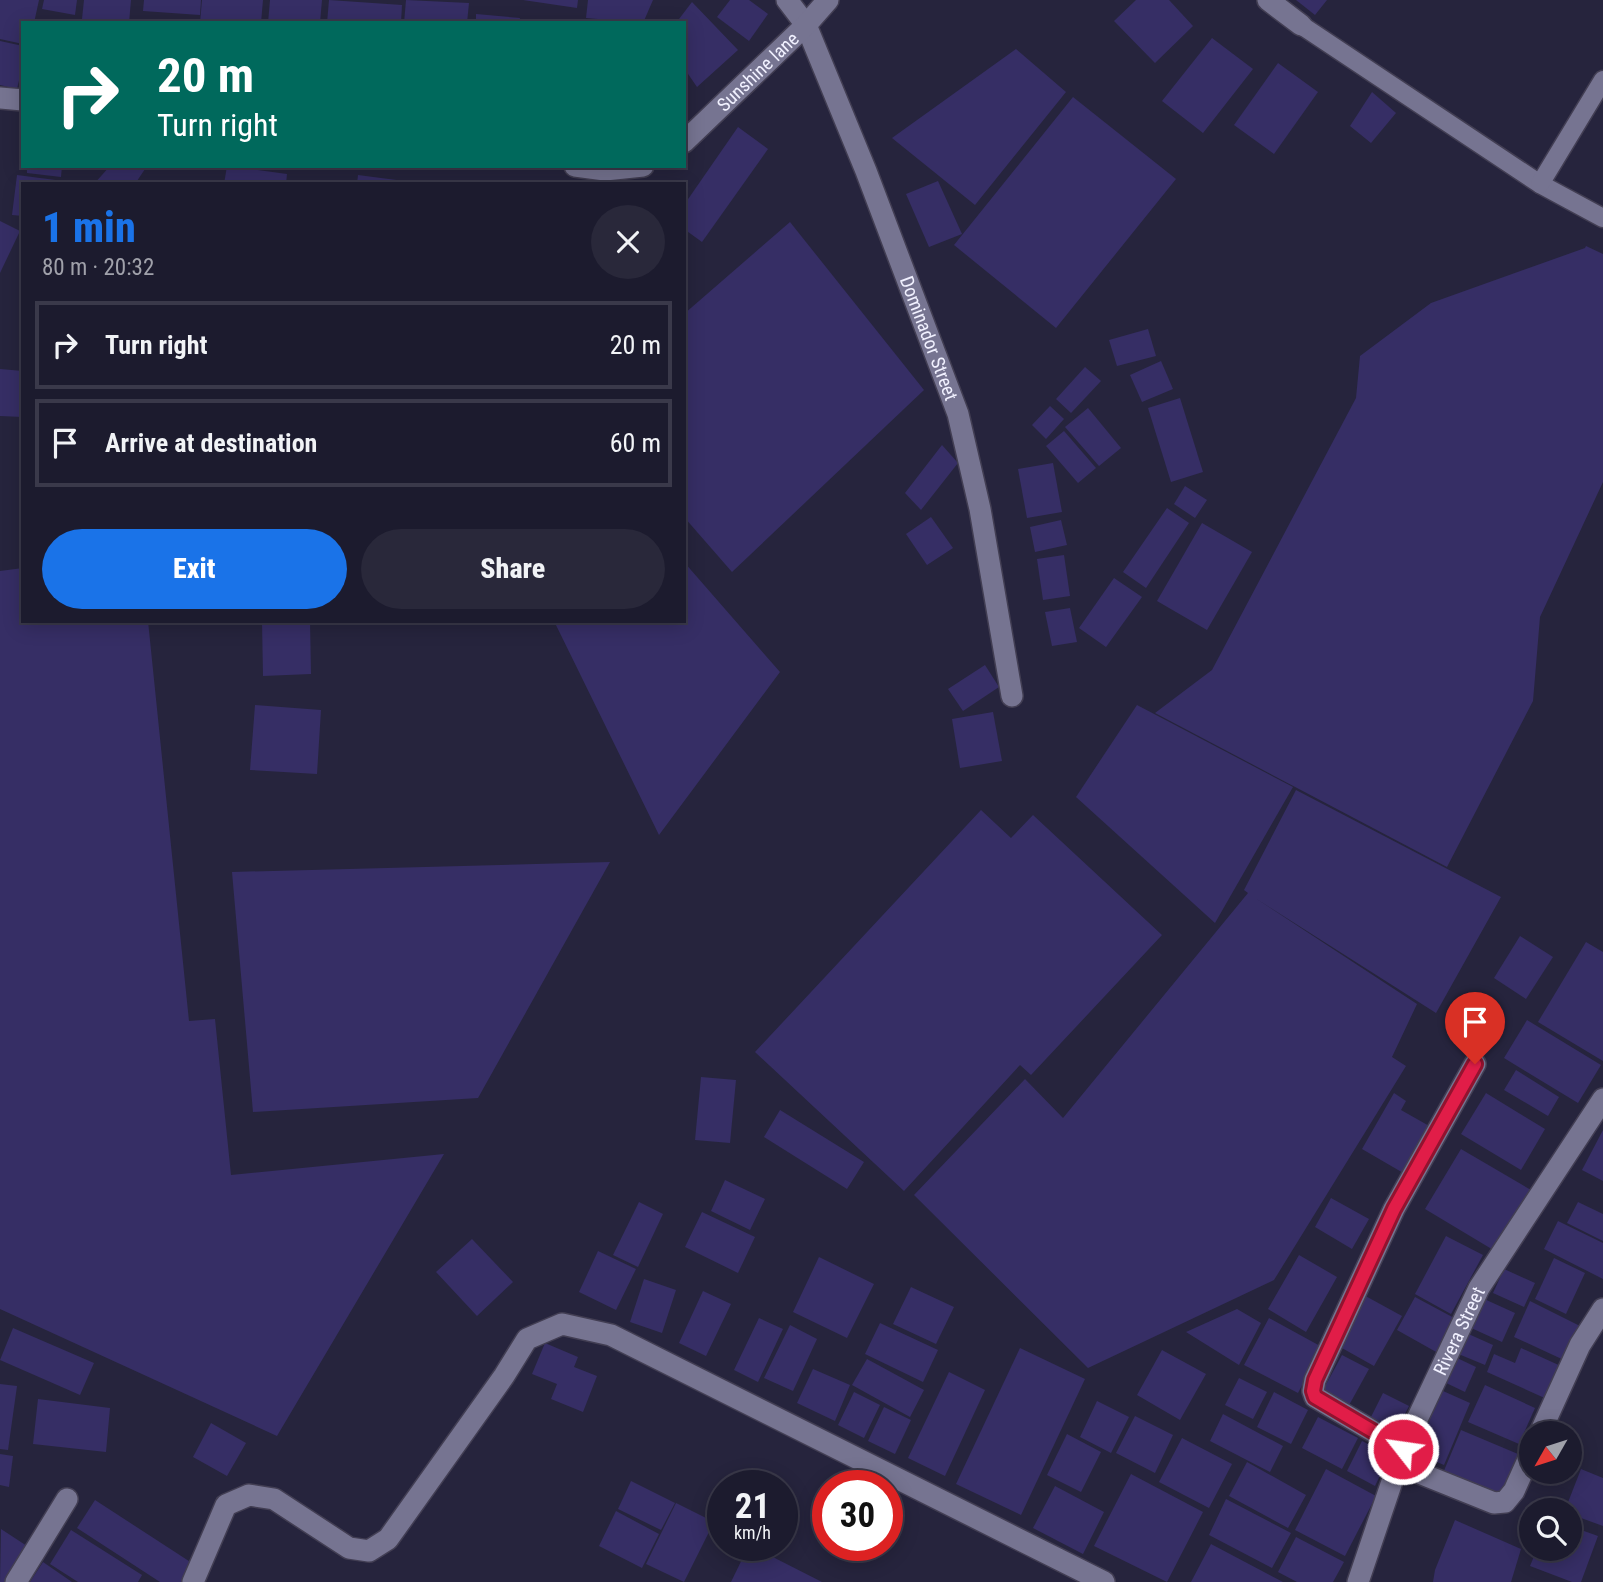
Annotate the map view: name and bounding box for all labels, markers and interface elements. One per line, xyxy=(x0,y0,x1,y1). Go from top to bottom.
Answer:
street label: Sunshine lane xyxy=(712,27,803,116)
text: 20 m xyxy=(157,47,254,104)
icon: right xyxy=(42,49,133,140)
text: Turn right xyxy=(157,106,278,144)
text: 1 min xyxy=(42,203,136,252)
button: close xyxy=(591,205,665,279)
text: 80 m · 20:32 xyxy=(42,254,154,281)
street label: Dominador Street xyxy=(895,273,963,404)
icon: right xyxy=(46,326,84,364)
text: Turn right xyxy=(105,330,207,360)
text: 20 m xyxy=(610,330,661,360)
icon: arrive xyxy=(46,424,84,462)
text: Arrive at destination xyxy=(105,428,317,458)
text: 60 m xyxy=(610,428,661,458)
button: Exit xyxy=(42,529,347,609)
button: Share xyxy=(361,529,665,609)
pin xyxy=(1445,992,1505,1064)
icon: arrive xyxy=(1456,1003,1494,1041)
street label: Rivera Street xyxy=(1428,1283,1489,1379)
position arrow xyxy=(1366,1412,1440,1486)
north arrow xyxy=(1519,1421,1582,1484)
map controls xyxy=(1519,1421,1582,1561)
speed limit sign: 30 xyxy=(812,1470,903,1561)
text: 21 xyxy=(735,1486,770,1527)
button: search xyxy=(1519,1498,1582,1561)
text: km/h xyxy=(734,1522,771,1543)

